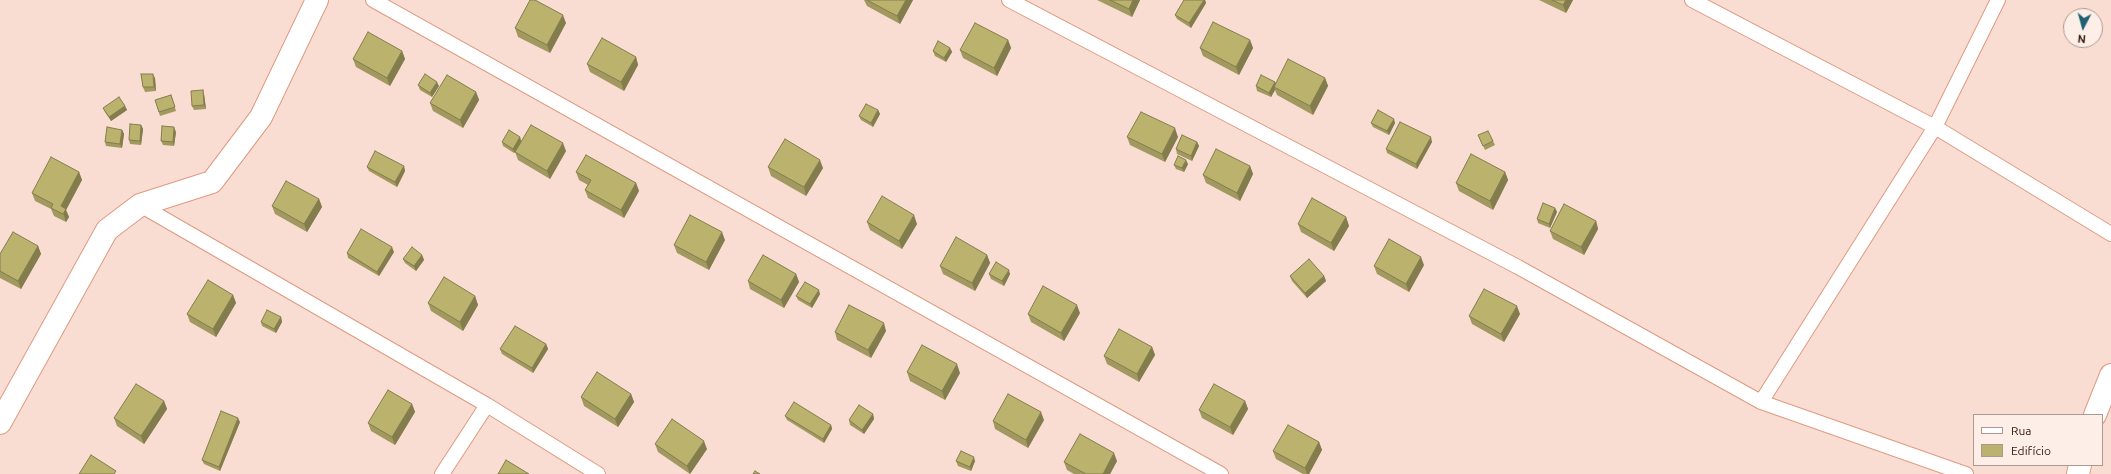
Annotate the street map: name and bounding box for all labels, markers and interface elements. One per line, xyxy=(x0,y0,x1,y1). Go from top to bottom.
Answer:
north arrow xyxy=(2063,8,2103,48)
text: N xyxy=(2077,33,2087,45)
legend xyxy=(1973,414,2103,466)
text: Rua xyxy=(2011,424,2032,437)
text: Edifício xyxy=(2011,444,2051,457)

